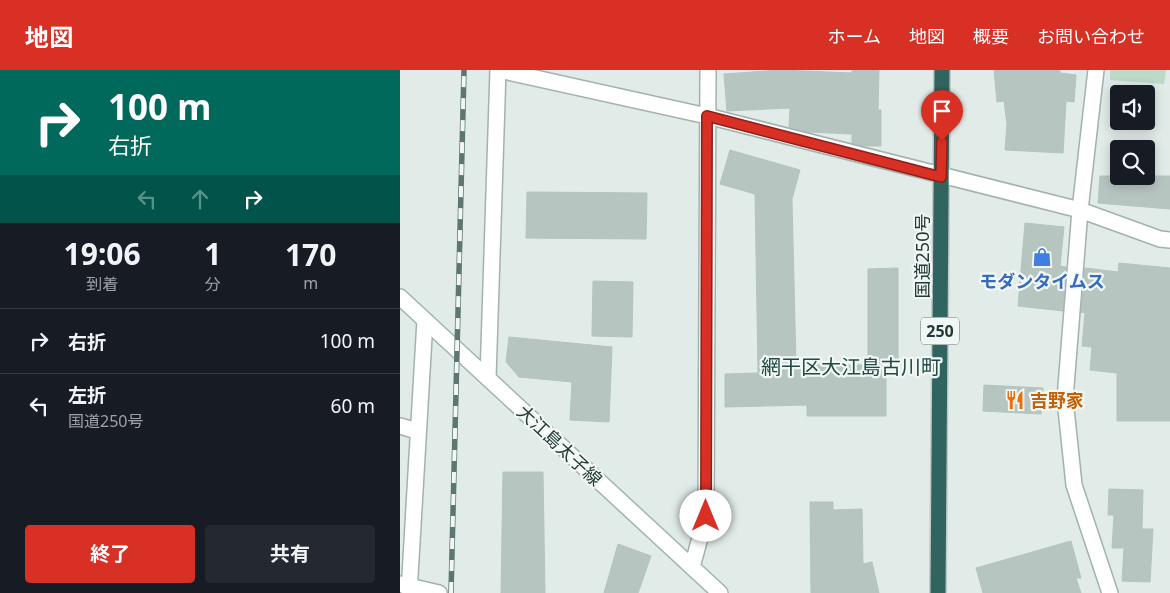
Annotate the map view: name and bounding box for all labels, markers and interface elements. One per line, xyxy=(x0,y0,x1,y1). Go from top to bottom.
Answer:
text: 地図 xyxy=(25,20,73,53)
text: ホーム xyxy=(828,24,881,48)
text: 地図 xyxy=(909,24,945,48)
text: 概要 xyxy=(973,24,1009,48)
text: お問い合わせ xyxy=(1037,24,1145,48)
text: 100 m xyxy=(108,83,211,130)
map controls xyxy=(1110,85,1155,185)
button: sound xyxy=(1110,85,1155,130)
icon: right xyxy=(25,90,90,155)
pin xyxy=(921,90,963,141)
icon: arrive xyxy=(928,97,956,125)
text: 右折 xyxy=(108,130,152,160)
button: search xyxy=(1110,140,1155,185)
icon: left xyxy=(133,185,161,213)
icon: ahead xyxy=(186,185,214,213)
icon: right xyxy=(239,185,267,213)
street label: 国道250号 xyxy=(910,214,934,298)
text: 19:06 xyxy=(64,233,141,274)
text: 1 xyxy=(204,233,221,274)
text: 170 xyxy=(285,234,336,275)
shop icon: モダンタイムス xyxy=(1031,246,1053,268)
place label: モダンタイムス xyxy=(979,269,1105,293)
text: m xyxy=(303,272,318,294)
text: 到着 xyxy=(86,273,118,295)
text: 分 xyxy=(205,273,221,295)
road number: 250 xyxy=(921,318,959,344)
icon: right xyxy=(25,327,53,355)
text: 100 m xyxy=(320,328,375,354)
text: 右折 xyxy=(68,329,106,355)
district label: 網干区大江島古川町 xyxy=(761,353,941,380)
text: 左折 xyxy=(68,382,106,408)
place label: 吉野家 xyxy=(1030,388,1084,412)
restaurant icon: 吉野家 xyxy=(1004,389,1026,411)
icon: left xyxy=(25,392,53,420)
text: 60 m xyxy=(331,393,375,419)
street label: 大江島太子線 xyxy=(512,399,608,491)
text: 国道250号 xyxy=(68,410,143,432)
position arrow xyxy=(679,489,731,541)
button: 終了 xyxy=(25,525,195,583)
button: 共有 xyxy=(205,525,375,583)

